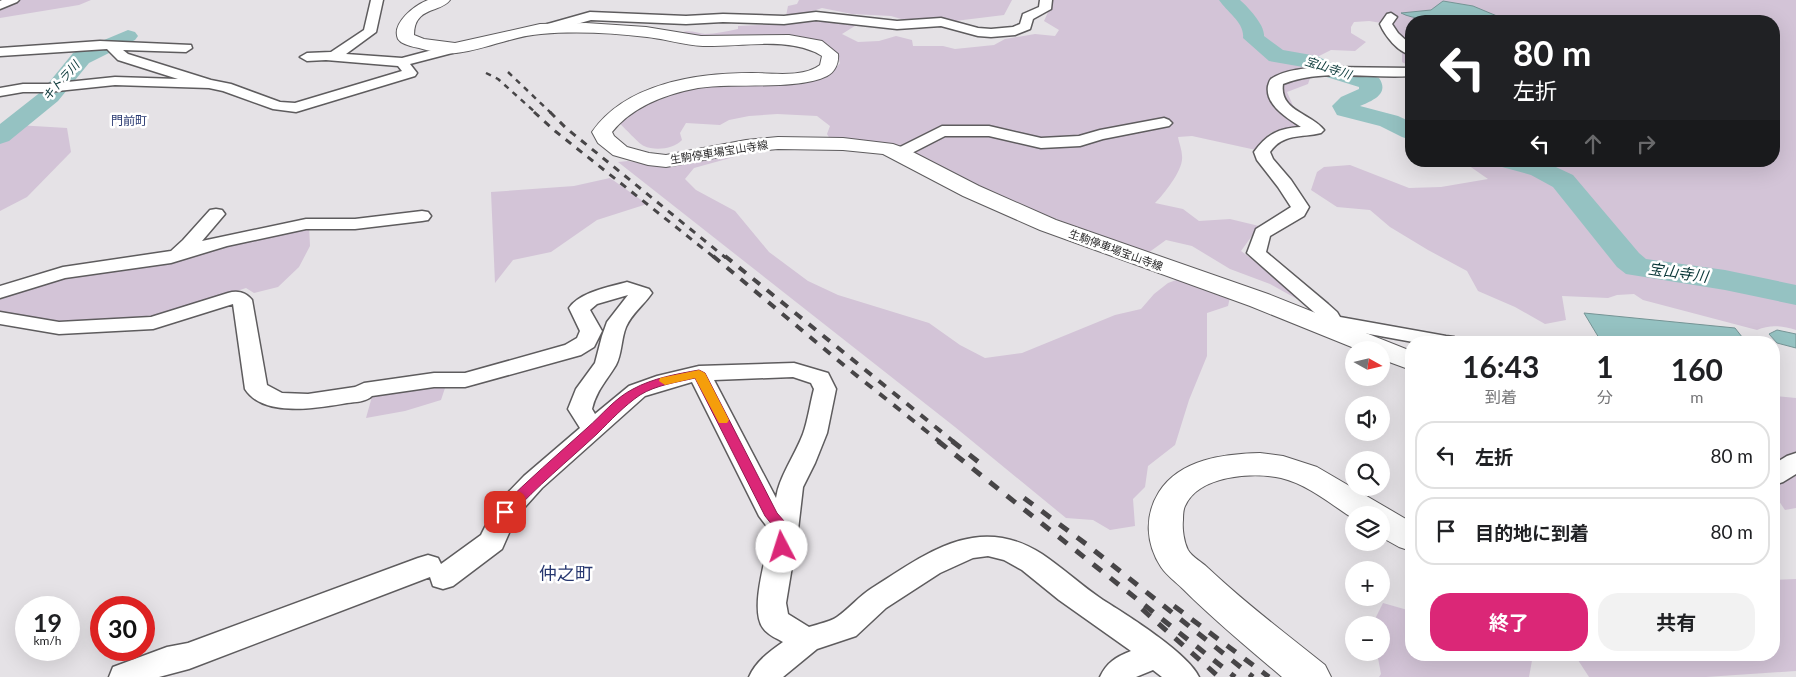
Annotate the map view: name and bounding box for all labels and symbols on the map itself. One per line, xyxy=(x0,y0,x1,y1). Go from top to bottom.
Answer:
water label: 宝山寺川 xyxy=(1303,53,1355,83)
water label: キトラ川 xyxy=(39,56,84,104)
district label: 門前町 xyxy=(111,113,147,128)
street label: 生駒停車場宝山寺線 xyxy=(669,137,769,166)
street label: 生駒停車場宝山寺線 xyxy=(1067,226,1165,273)
water label: 宝山寺川 xyxy=(1647,259,1711,285)
north arrow xyxy=(1345,341,1390,386)
pin xyxy=(484,491,526,533)
position arrow xyxy=(755,520,807,572)
district label: 仲之町 xyxy=(539,562,593,584)
speed limit sign: 30 xyxy=(90,596,155,661)

